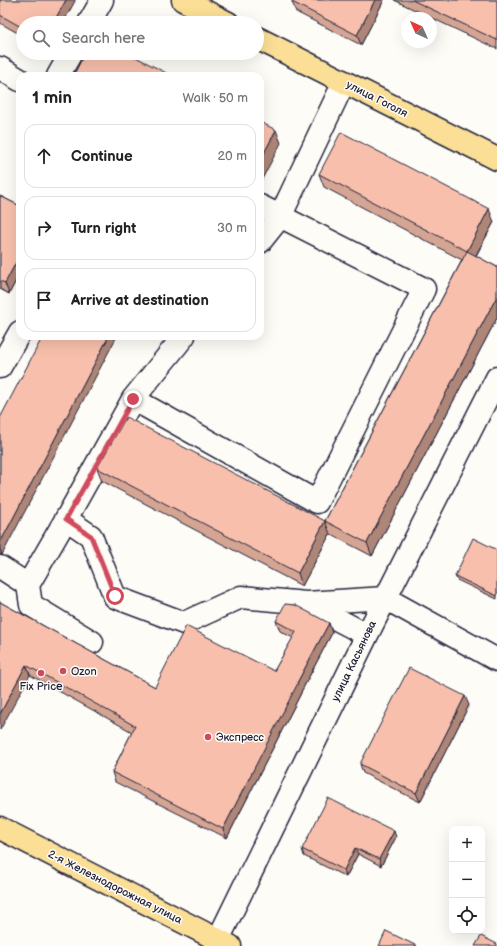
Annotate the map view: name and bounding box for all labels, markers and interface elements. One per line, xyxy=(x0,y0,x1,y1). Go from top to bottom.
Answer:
north arrow xyxy=(401,12,437,48)
search box xyxy=(16,16,264,60)
icon: search xyxy=(30,27,52,49)
text: Search here xyxy=(62,29,145,48)
street label: улица Гоголя xyxy=(344,78,410,120)
text: 1 min xyxy=(32,88,72,108)
text: Walk · 50 m xyxy=(182,90,248,106)
icon: ahead xyxy=(33,145,55,167)
text: Continue xyxy=(71,147,133,166)
text: 20 m xyxy=(217,148,247,164)
icon: right xyxy=(33,217,55,239)
text: Turn right xyxy=(71,219,136,238)
text: 30 m xyxy=(217,220,247,236)
icon: arrive xyxy=(33,289,55,311)
text: Arrive at destination xyxy=(71,291,209,310)
route end xyxy=(124,390,142,408)
route start xyxy=(106,587,124,605)
street label: улица Касьянова xyxy=(329,618,379,703)
place label: Ozon xyxy=(71,665,97,678)
marker: Ozon xyxy=(58,666,68,676)
marker: Fix Price xyxy=(36,668,46,678)
place label: Fix Price xyxy=(19,680,63,693)
place label: Экспресс xyxy=(216,731,265,744)
marker: Экспресс xyxy=(203,732,213,742)
map controls xyxy=(449,826,485,934)
button: + xyxy=(449,826,485,862)
street label: 2-я Железнодорожная улица xyxy=(46,847,185,927)
button: − xyxy=(449,862,485,898)
button: locate xyxy=(449,898,485,934)

